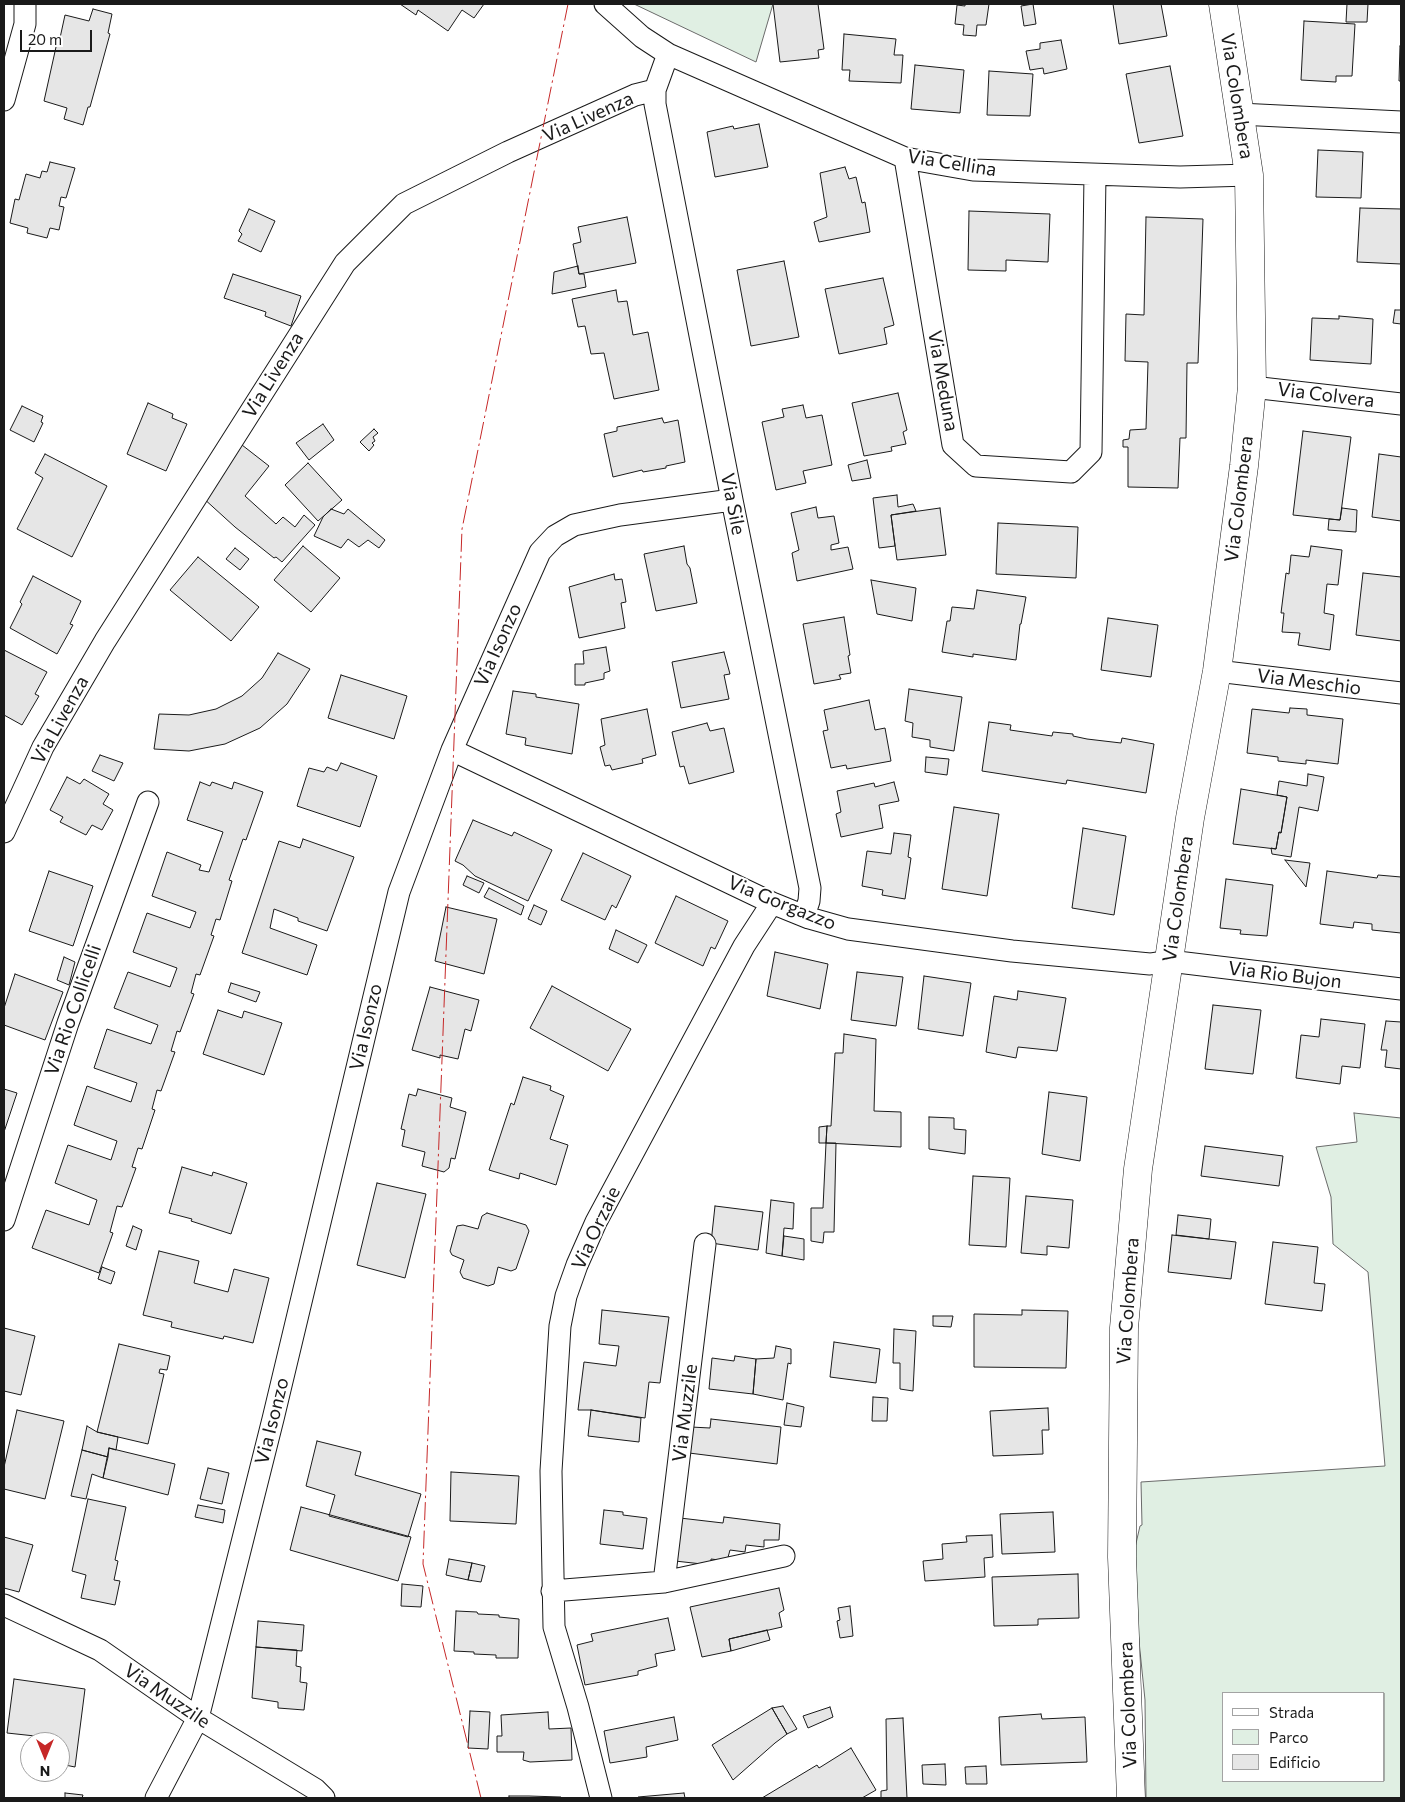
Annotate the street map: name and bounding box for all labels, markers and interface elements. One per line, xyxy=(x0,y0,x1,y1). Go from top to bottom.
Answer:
scale bar xyxy=(22,20,95,52)
text: 20 m xyxy=(28,30,62,48)
street label: Via Colombera xyxy=(1216,31,1258,161)
street label: Via Livenza xyxy=(539,87,637,147)
street label: Via Cellina xyxy=(906,145,998,181)
street label: Via Livenza xyxy=(238,328,308,422)
street label: Via Meduna xyxy=(923,329,963,433)
street label: Via Colvera xyxy=(1276,378,1376,412)
street label: Via Colombera xyxy=(1220,434,1258,564)
street label: Via Sile xyxy=(716,471,750,537)
street label: Via Isonzo xyxy=(470,600,526,690)
street label: Via Meschio xyxy=(1256,664,1362,700)
street label: Via Livenza xyxy=(27,672,93,768)
street label: Via Colombera xyxy=(1158,834,1198,964)
street label: Via Gorgazzo xyxy=(725,871,839,935)
street label: Via Rio Collicelli xyxy=(40,942,106,1078)
street label: Via Rio Bujon xyxy=(1227,957,1343,993)
street label: Via Isonzo xyxy=(345,981,387,1073)
street label: Via Orzaie xyxy=(567,1183,625,1273)
street label: Via Colombera xyxy=(1112,1237,1144,1365)
street label: Via Muzzile xyxy=(668,1363,702,1463)
street label: Via Isonzo xyxy=(250,1375,294,1467)
street label: Via Colombera xyxy=(1114,1641,1142,1769)
street label: Via Muzzile xyxy=(120,1659,214,1733)
legend xyxy=(1222,1692,1385,1782)
text: Strada xyxy=(1269,1703,1314,1721)
text: Parco xyxy=(1269,1728,1308,1746)
north arrow xyxy=(20,1732,70,1782)
text: Edificio xyxy=(1269,1753,1320,1771)
text: N xyxy=(40,1763,50,1780)

